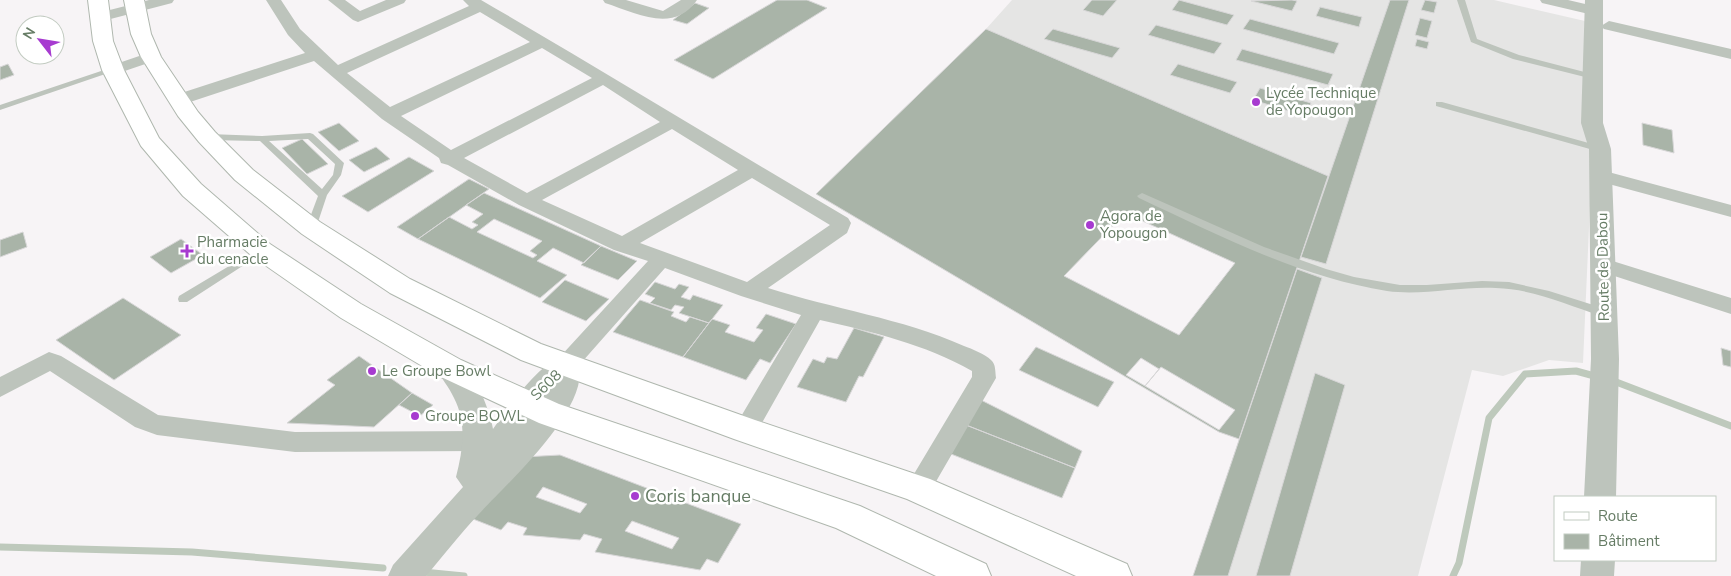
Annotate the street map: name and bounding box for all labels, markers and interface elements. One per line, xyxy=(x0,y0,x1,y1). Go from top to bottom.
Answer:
north arrow xyxy=(15,15,65,65)
text: N xyxy=(18,24,40,43)
place label: Lycée Technique de Yopougon xyxy=(1266,83,1376,120)
marker: Lycée Technique de Yopougon xyxy=(1250,96,1262,108)
place label: Agora de Yopougon xyxy=(1099,206,1167,243)
street label: Route de Dabou xyxy=(1592,212,1614,322)
marker: Agora de Yopougon xyxy=(1084,219,1096,231)
place label: Pharmacie du cenacle xyxy=(197,232,269,269)
marker: Pharmacie du cenacle xyxy=(181,245,193,257)
place label: Le Groupe Bowl xyxy=(382,361,491,381)
marker: Le Groupe Bowl xyxy=(366,365,378,377)
street label: S608 xyxy=(526,365,566,405)
place label: Groupe BOWL xyxy=(425,406,525,426)
marker: Groupe BOWL xyxy=(409,410,421,422)
place label: Coris banque xyxy=(645,484,751,508)
marker: Coris banque xyxy=(629,490,641,502)
legend xyxy=(1554,496,1716,561)
text: Route xyxy=(1598,506,1638,526)
text: Bâtiment xyxy=(1598,531,1660,551)

